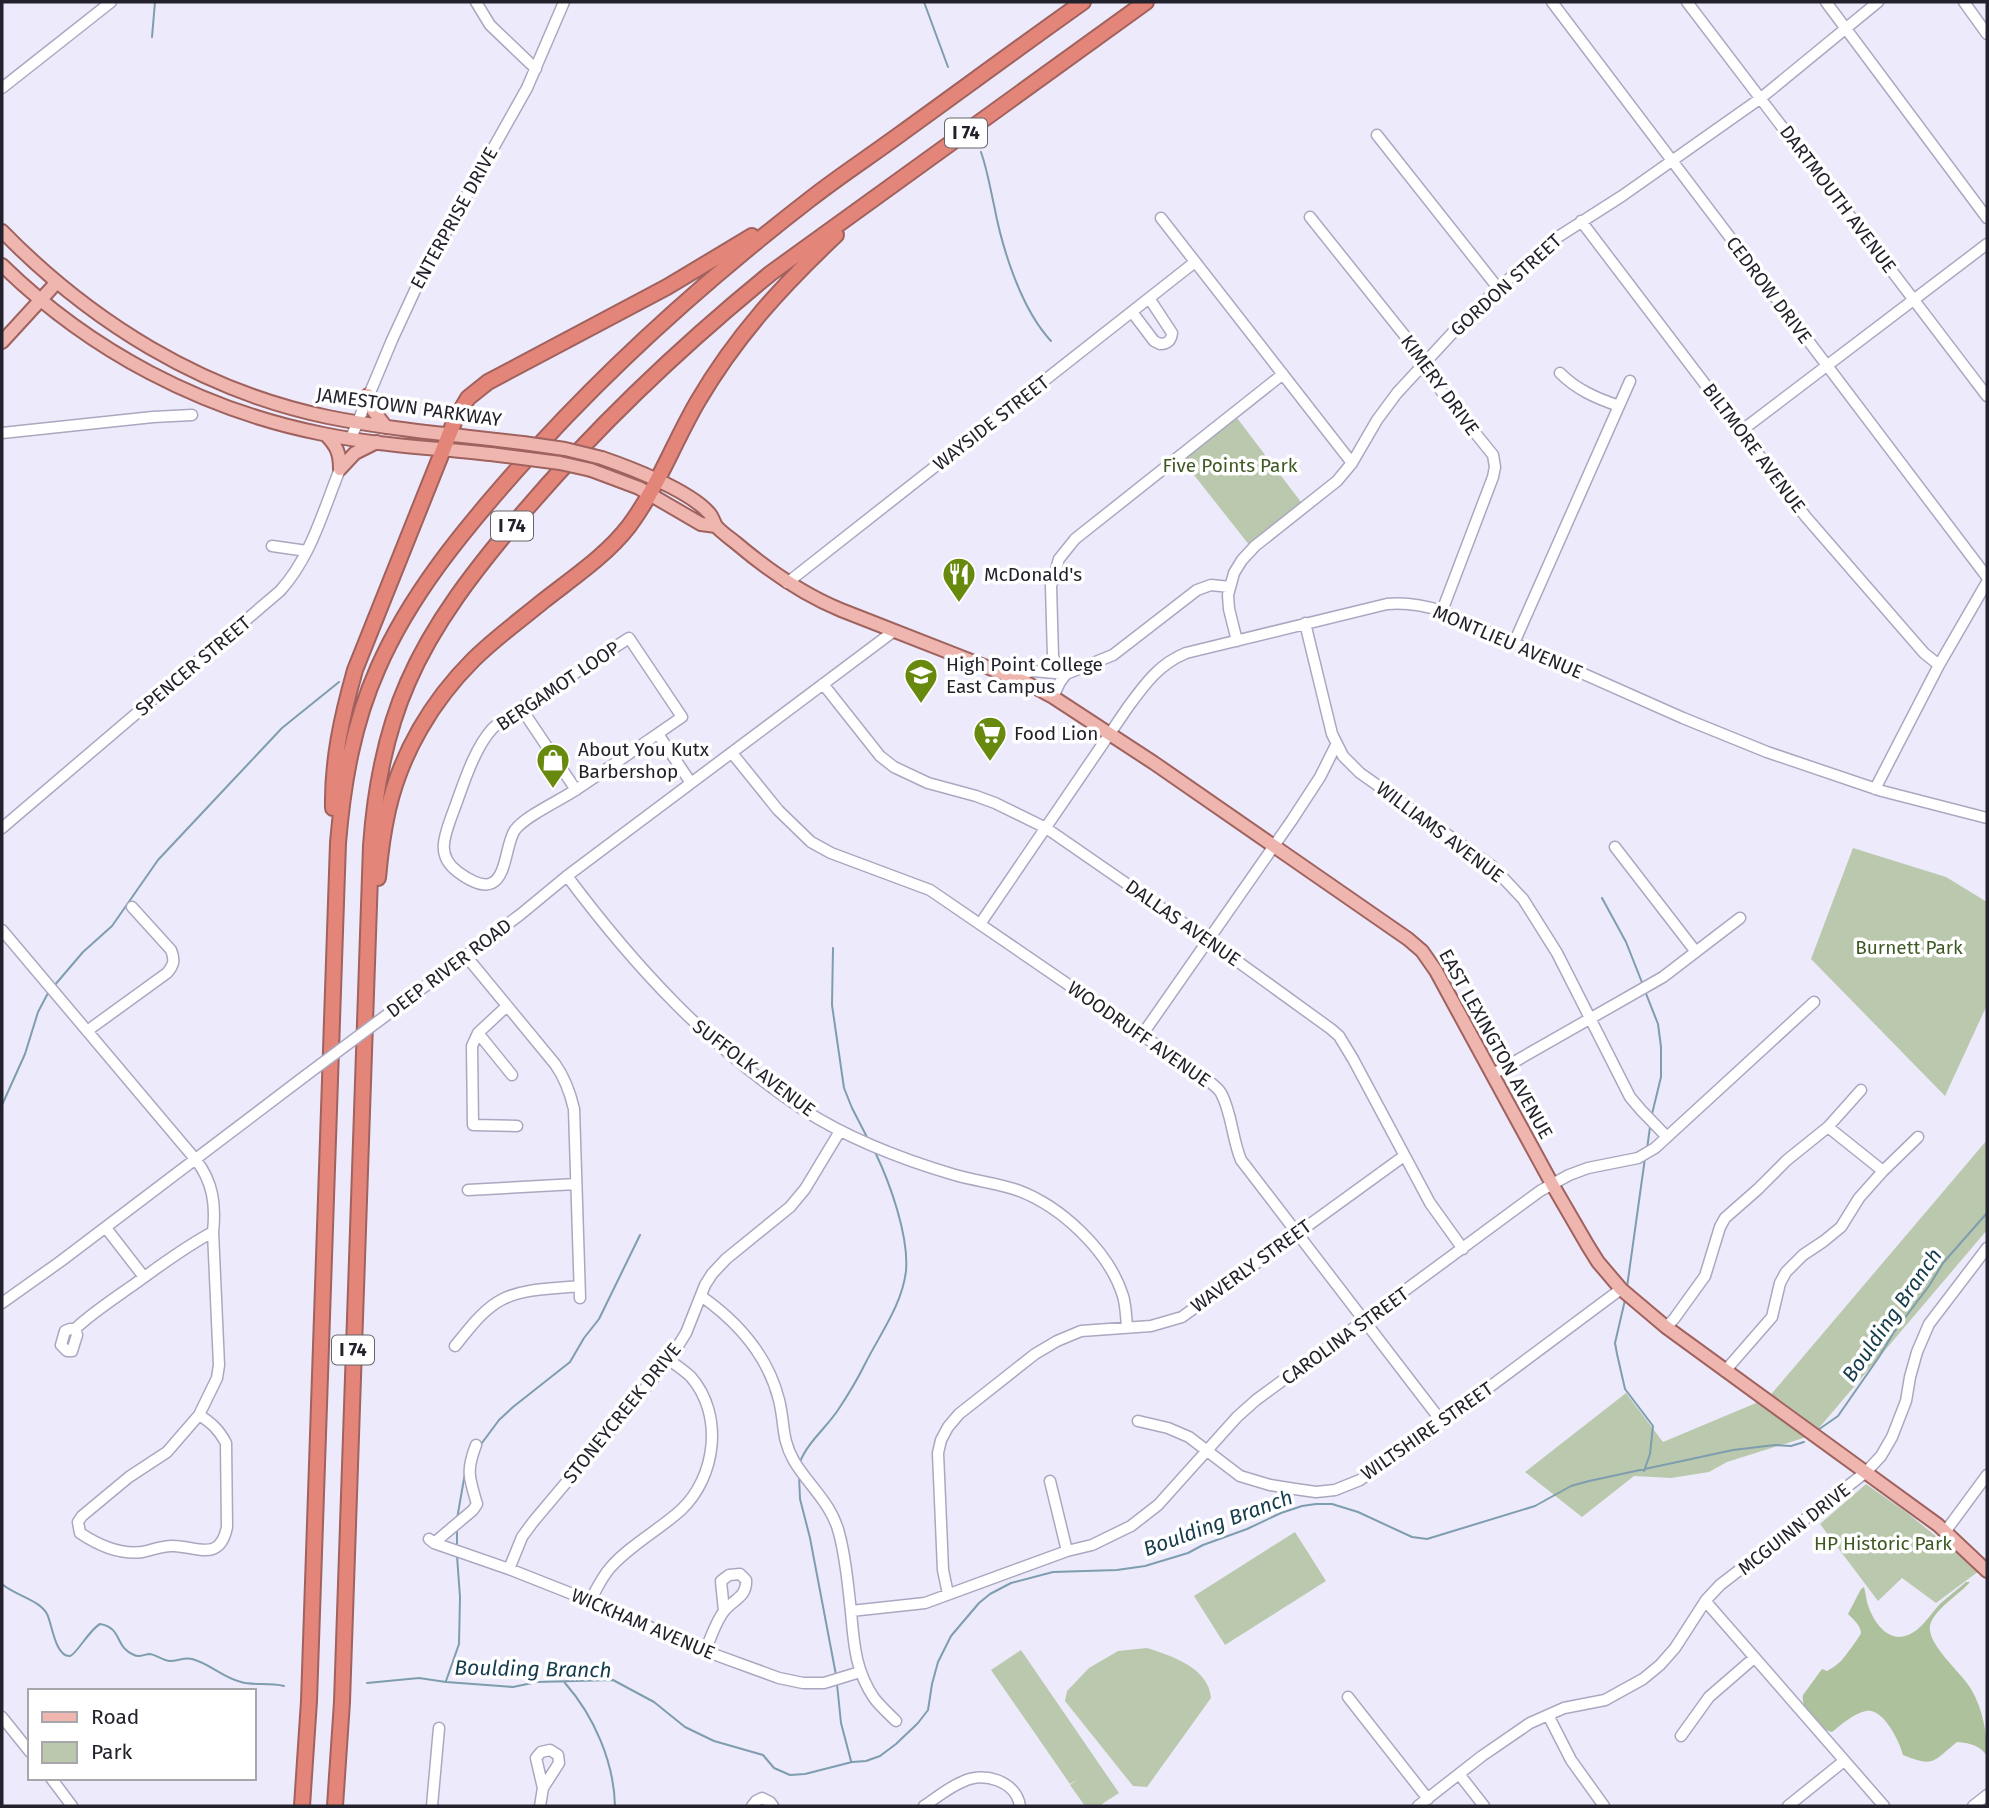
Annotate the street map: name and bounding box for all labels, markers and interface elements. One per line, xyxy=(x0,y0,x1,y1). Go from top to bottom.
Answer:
road number: I 74 xyxy=(945,118,987,148)
street label: DARTMOUTH AVENUE xyxy=(1775,121,1901,277)
street label: ENTERPRISE DRIVE xyxy=(406,143,502,293)
street label: GORDON STREET xyxy=(1446,229,1566,341)
street label: CEDROW DRIVE xyxy=(1721,232,1817,348)
street label: KIMERY DRIVE xyxy=(1396,330,1484,440)
street label: WAYSIDE STREET xyxy=(929,371,1054,475)
street label: BILTMORE AVENUE xyxy=(1698,379,1810,517)
street label: JAMESTOWN PARKWAY xyxy=(315,383,504,431)
park label: Five Points Park xyxy=(1163,454,1298,477)
road number: I 74 xyxy=(491,512,533,540)
restaurant icon: McDonald's xyxy=(940,555,978,604)
place label: McDonald's xyxy=(984,563,1082,586)
street label: MONTLIEU AVENUE xyxy=(1430,600,1586,684)
street label: SPENCER STREET xyxy=(131,611,255,721)
street label: BERGAMOT LOOP xyxy=(492,636,624,736)
place label: High Point College East Campus xyxy=(946,653,1103,698)
school or university icon: High Point College East Campus xyxy=(902,656,940,705)
supermarket icon: Food Lion xyxy=(971,714,1009,763)
place label: Food Lion xyxy=(1014,722,1098,745)
place label: About You Kutx Barbershop xyxy=(578,738,710,783)
shop icon: About You Kutx Barbershop xyxy=(534,741,572,790)
street label: WILLIAMS AVENUE xyxy=(1372,777,1508,887)
street label: DALLAS AVENUE xyxy=(1121,875,1245,971)
street label: DEEP RIVER ROAD xyxy=(382,914,516,1022)
park label: Burnett Park xyxy=(1855,936,1963,959)
street label: EAST LEXINGTON AVENUE xyxy=(1434,945,1558,1143)
street label: WOODRUFF AVENUE xyxy=(1063,976,1215,1092)
street label: SUFFOLK AVENUE xyxy=(688,1015,820,1121)
street label: WAVERLY STREET xyxy=(1186,1215,1316,1317)
water label: Boulding Branch xyxy=(1836,1243,1948,1387)
street label: CAROLINA STREET xyxy=(1277,1282,1413,1390)
road number: I 74 xyxy=(332,1336,374,1364)
street label: STONEYCREEK DRIVE xyxy=(558,1338,686,1488)
street label: WILTSHIRE STREET xyxy=(1357,1377,1497,1485)
street label: MCGUINN DRIVE xyxy=(1733,1478,1855,1580)
water label: Boulding Branch xyxy=(1140,1484,1296,1562)
park label: HP Historic Park xyxy=(1814,1532,1952,1555)
street label: WICKHAM AVENUE xyxy=(568,1583,718,1665)
water label: Boulding Branch xyxy=(454,1655,612,1683)
legend xyxy=(28,1689,256,1780)
text: Road xyxy=(91,1704,139,1730)
text: Park xyxy=(91,1739,133,1765)

